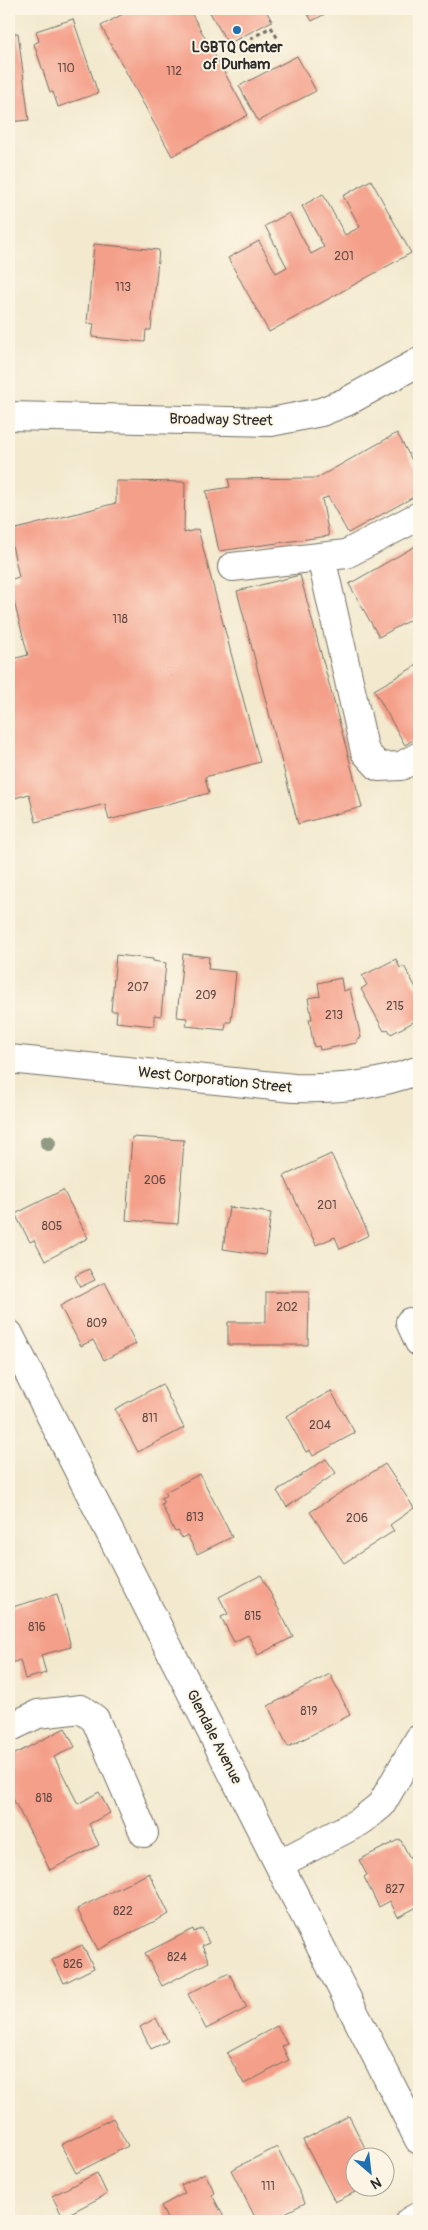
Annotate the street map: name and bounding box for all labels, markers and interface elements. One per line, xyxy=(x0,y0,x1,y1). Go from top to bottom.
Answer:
marker: LGBTQ Center of Durham xyxy=(231,24,243,36)
place label: LGBTQ Center of Durham xyxy=(191,38,283,74)
house number: 110 xyxy=(57,61,75,76)
house number: 112 xyxy=(166,64,182,79)
house number: 201 xyxy=(334,249,354,264)
house number: 113 xyxy=(115,280,131,295)
street label: Broadway Street xyxy=(169,410,274,430)
house number: 118 xyxy=(112,612,128,627)
house number: 207 xyxy=(127,980,149,995)
house number: 209 xyxy=(195,988,217,1003)
house number: 215 xyxy=(386,999,404,1014)
house number: 213 xyxy=(325,1008,343,1023)
street label: West Corporation Street xyxy=(137,1062,294,1098)
house number: 206 xyxy=(144,1173,166,1188)
house number: 201 xyxy=(317,1198,337,1213)
house number: 805 xyxy=(42,1219,62,1234)
house number: 202 xyxy=(276,1300,298,1315)
house number: 809 xyxy=(87,1316,107,1331)
house number: 811 xyxy=(142,1411,158,1426)
house number: 204 xyxy=(309,1418,331,1433)
house number: 813 xyxy=(186,1510,204,1525)
house number: 206 xyxy=(346,1511,368,1526)
house number: 815 xyxy=(244,1609,262,1624)
house number: 816 xyxy=(28,1620,46,1635)
street label: Glendale Avenue xyxy=(182,1687,246,1788)
house number: 819 xyxy=(301,1704,317,1719)
house number: 818 xyxy=(36,1791,52,1806)
house number: 827 xyxy=(385,1882,405,1897)
house number: 822 xyxy=(113,1904,133,1919)
house number: 824 xyxy=(167,1950,187,1965)
house number: 826 xyxy=(63,1957,83,1972)
north arrow xyxy=(346,2148,396,2198)
text: N xyxy=(368,2173,384,2193)
house number: 111 xyxy=(261,2179,275,2194)

